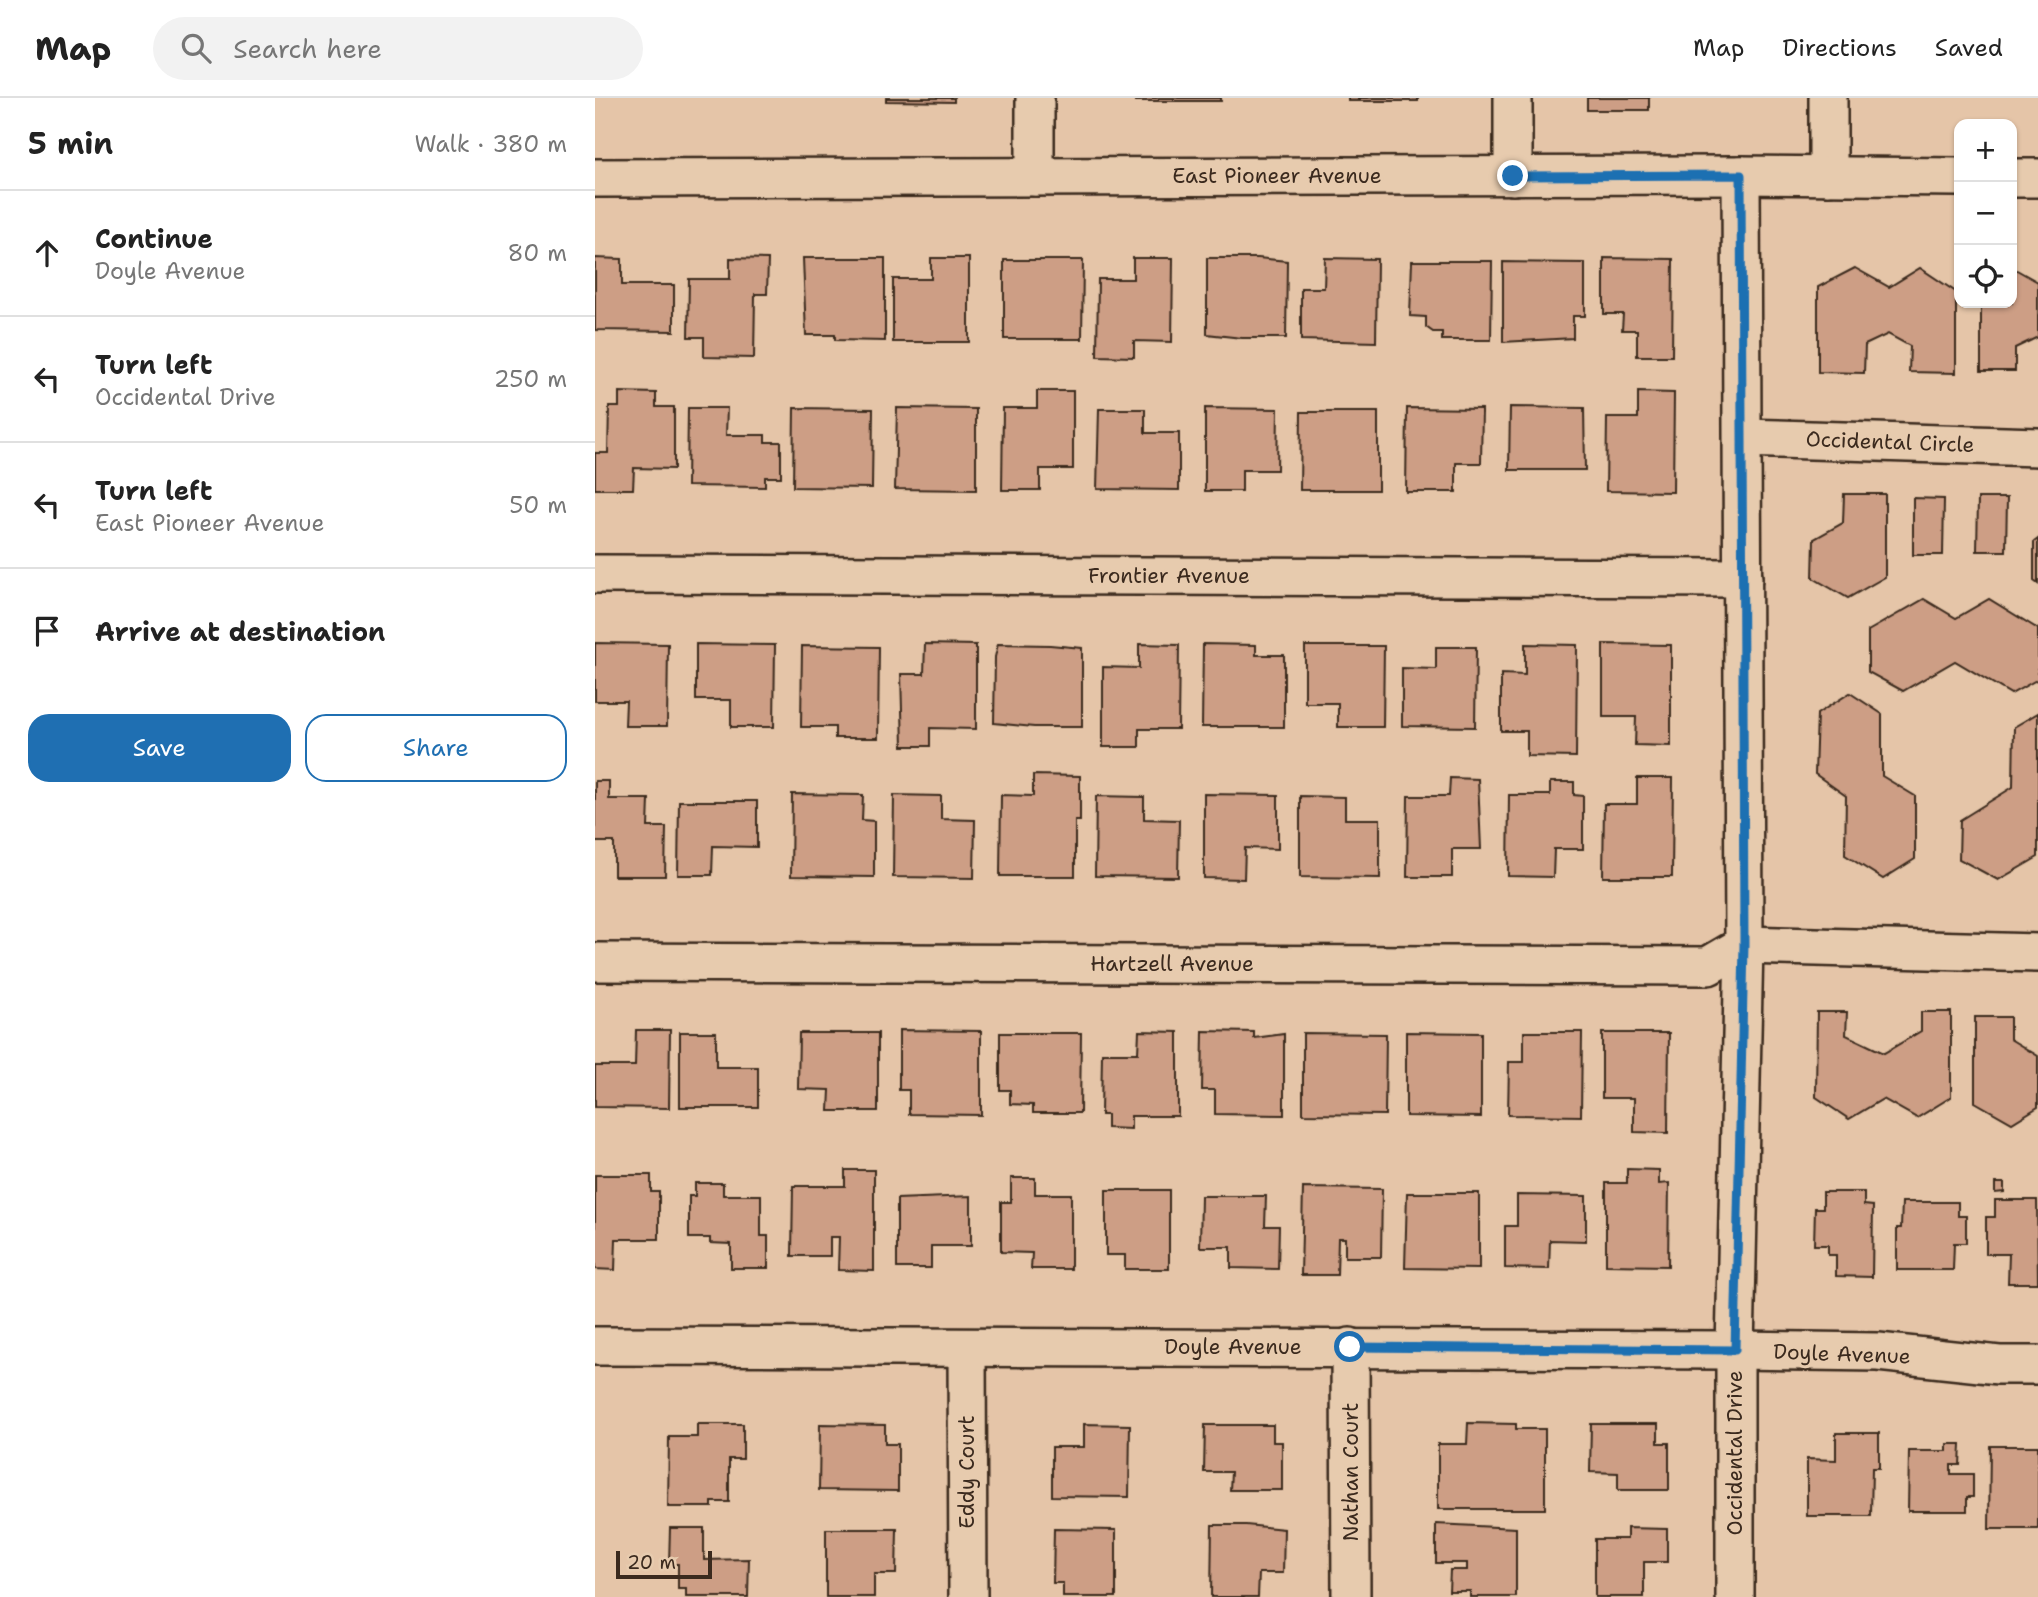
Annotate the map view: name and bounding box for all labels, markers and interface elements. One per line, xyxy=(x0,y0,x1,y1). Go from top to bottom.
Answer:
search box xyxy=(153,17,643,80)
text: Map xyxy=(35,26,111,71)
icon: search xyxy=(177,29,215,67)
text: Search here xyxy=(233,31,382,66)
text: Map xyxy=(1693,32,1744,64)
text: Directions xyxy=(1782,32,1897,64)
text: Saved xyxy=(1935,32,2003,64)
map controls xyxy=(1954,119,2017,308)
button: + xyxy=(1954,119,2017,182)
text: 5 min xyxy=(28,123,113,164)
text: Walk · 380 m xyxy=(414,129,567,159)
route end xyxy=(1497,160,1528,191)
street label: East Pioneer Avenue xyxy=(1172,162,1382,190)
button: − xyxy=(1954,182,2017,245)
text: Continue xyxy=(95,221,213,256)
icon: ahead xyxy=(28,234,66,272)
text: 80 m xyxy=(508,238,567,268)
button: locate xyxy=(1954,245,2017,308)
text: Doyle Avenue xyxy=(95,256,246,286)
text: Turn left xyxy=(95,347,212,382)
icon: left xyxy=(28,360,66,398)
text: 250 m xyxy=(494,364,567,394)
text: Occidental Drive xyxy=(95,382,276,412)
street label: Occidental Circle xyxy=(1805,425,1975,459)
text: Turn left xyxy=(95,473,212,508)
icon: left xyxy=(28,486,66,524)
text: 50 m xyxy=(509,490,567,520)
text: East Pioneer Avenue xyxy=(95,508,324,538)
street label: Frontier Avenue xyxy=(1088,562,1250,590)
icon: arrive xyxy=(28,612,66,650)
text: Arrive at destination xyxy=(95,614,385,649)
button: Save xyxy=(28,714,291,782)
button: Share xyxy=(305,714,567,782)
street label: Hartzell Avenue xyxy=(1090,950,1254,978)
route start xyxy=(1334,1331,1365,1362)
street label: Doyle Avenue xyxy=(1164,1333,1302,1361)
street label: Doyle Avenue xyxy=(1773,1338,1911,1370)
street label: Occidental Drive xyxy=(1721,1370,1749,1536)
street label: Nathan Court xyxy=(1337,1403,1365,1541)
street label: Eddy Court xyxy=(953,1415,981,1529)
scale bar xyxy=(616,1548,712,1580)
text: 20 m xyxy=(627,1550,676,1575)

